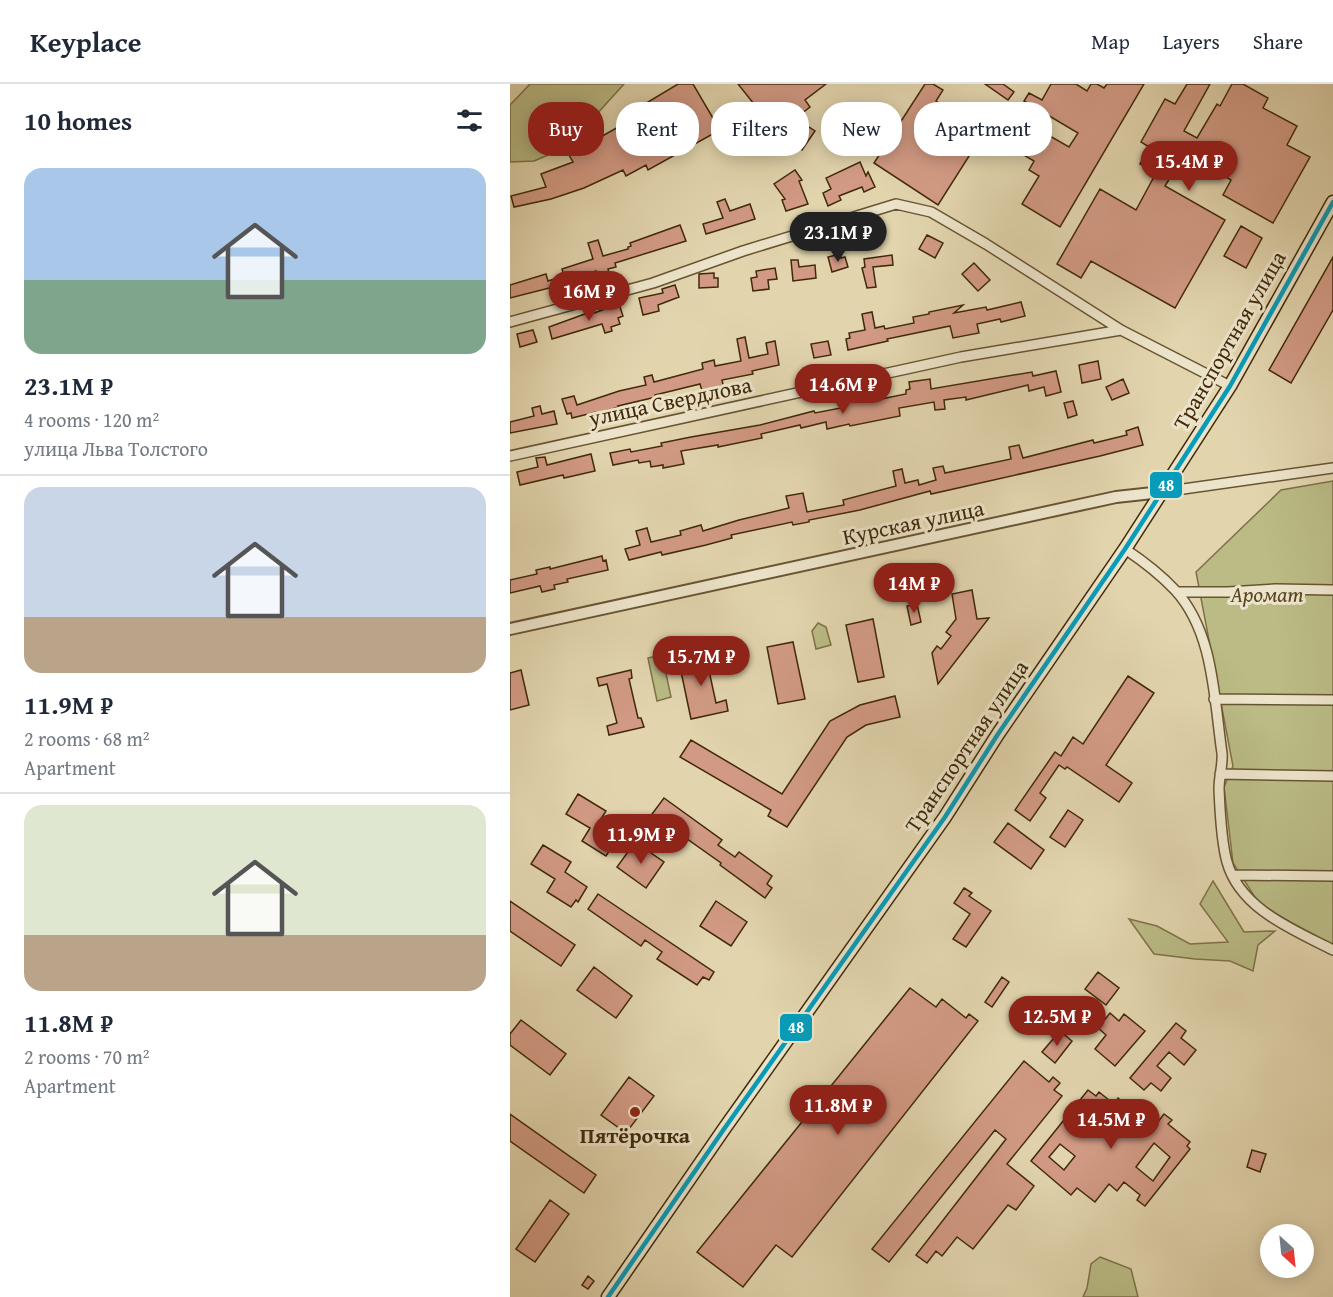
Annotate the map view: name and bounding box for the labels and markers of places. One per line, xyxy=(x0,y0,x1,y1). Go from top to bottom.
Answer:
pin: 15.4M ₽ xyxy=(1134,141,1244,192)
pin: 23.1M ₽ xyxy=(783,212,893,263)
pin: 16M ₽ xyxy=(547,271,631,322)
pin: 14.6M ₽ xyxy=(788,364,898,415)
pin: 14M ₽ xyxy=(872,563,956,614)
pin: 15.7M ₽ xyxy=(646,636,756,687)
pin: 11.9M ₽ xyxy=(586,814,696,865)
pin: 12.5M ₽ xyxy=(1002,996,1112,1047)
pin: 11.8M ₽ xyxy=(783,1085,893,1136)
pin: 14.5M ₽ xyxy=(1056,1099,1166,1150)
marker: Пятёрочка xyxy=(628,1105,642,1119)
place label: Пятёрочка xyxy=(580,1119,691,1151)

